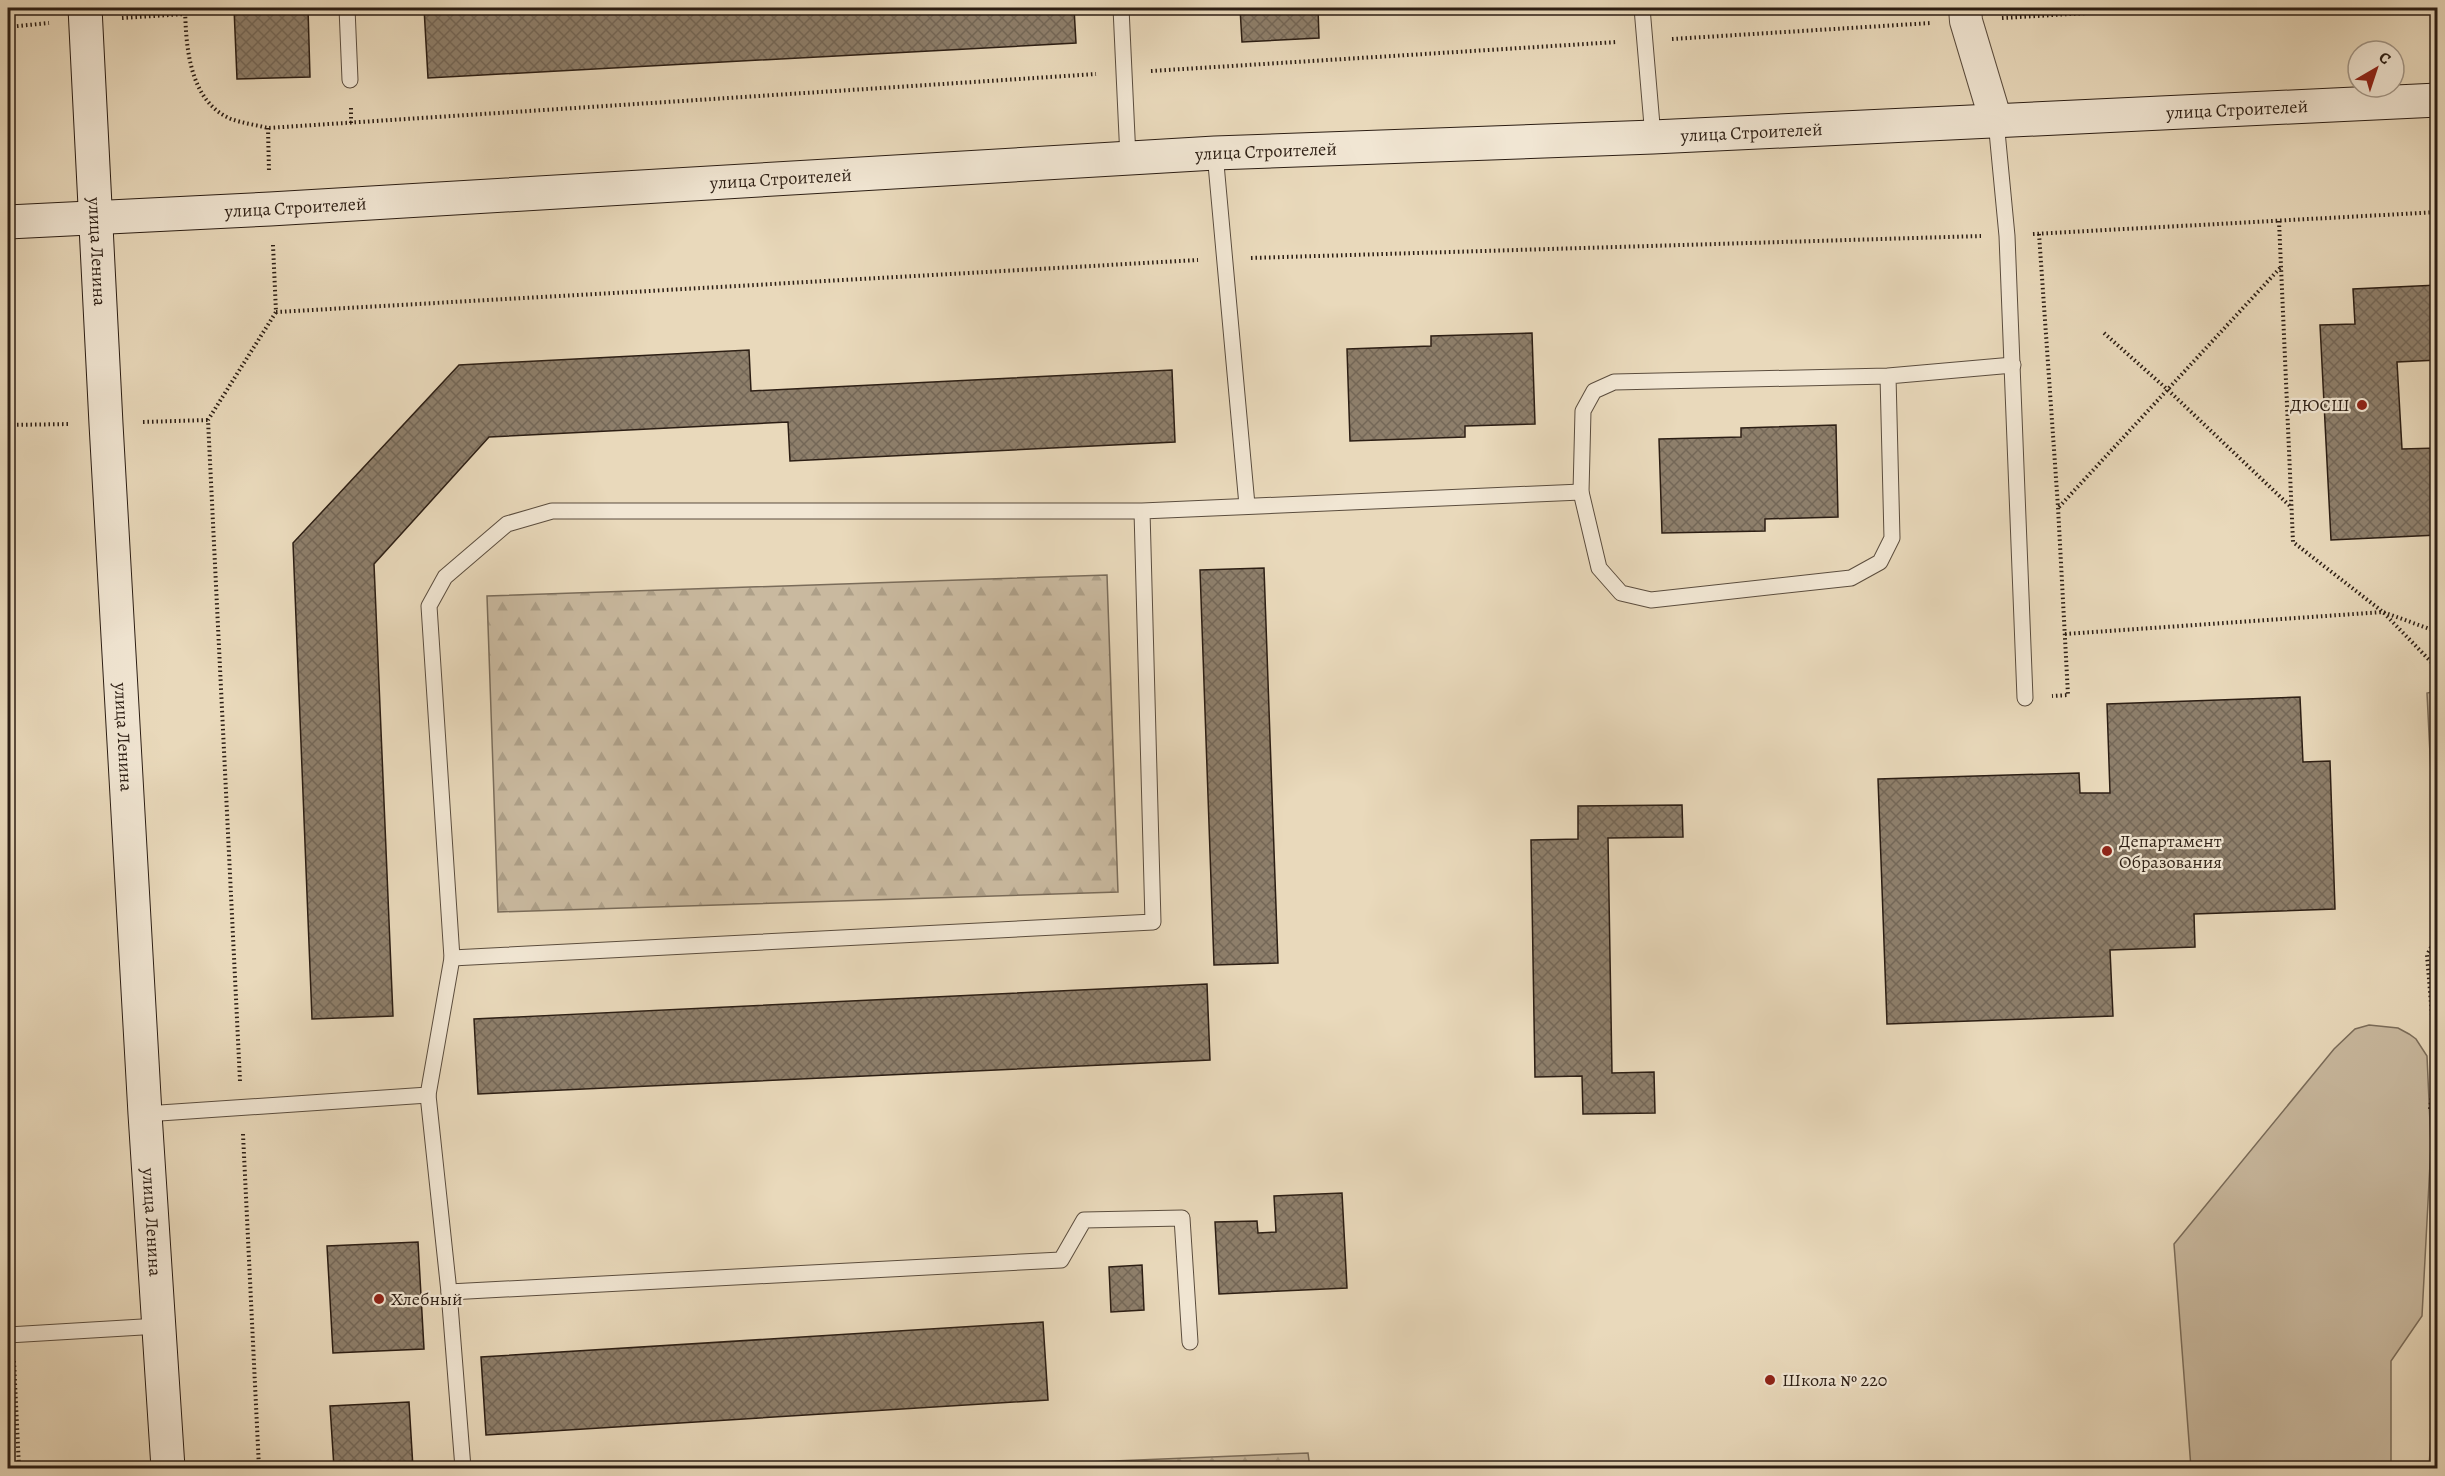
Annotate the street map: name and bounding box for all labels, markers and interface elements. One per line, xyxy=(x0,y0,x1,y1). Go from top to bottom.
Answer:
north arrow xyxy=(2346,39,2406,99)
text: С xyxy=(2374,46,2396,70)
street label: улица Строителей xyxy=(2165,94,2309,125)
street label: улица Строителей xyxy=(1679,117,1823,148)
street label: улица Строителей xyxy=(1193,137,1337,166)
street label: улица Строителей xyxy=(708,163,852,195)
street label: улица Строителей xyxy=(223,191,367,223)
street label: улица Ленина xyxy=(83,196,112,307)
place label: ДЮСШ xyxy=(2290,393,2350,417)
marker: ДЮСШ xyxy=(2355,398,2369,412)
street label: улица Ленина xyxy=(109,681,139,793)
place label: Департамент Образования xyxy=(2119,829,2222,874)
marker: Департамент Образования xyxy=(2100,844,2114,858)
street label: улица Ленина xyxy=(136,1166,168,1278)
place label: Хлебный xyxy=(391,1287,462,1311)
marker: Хлебный xyxy=(372,1292,386,1306)
place label: Школа № 220 xyxy=(1782,1368,1887,1392)
marker: Школа № 220 xyxy=(1763,1373,1777,1387)

